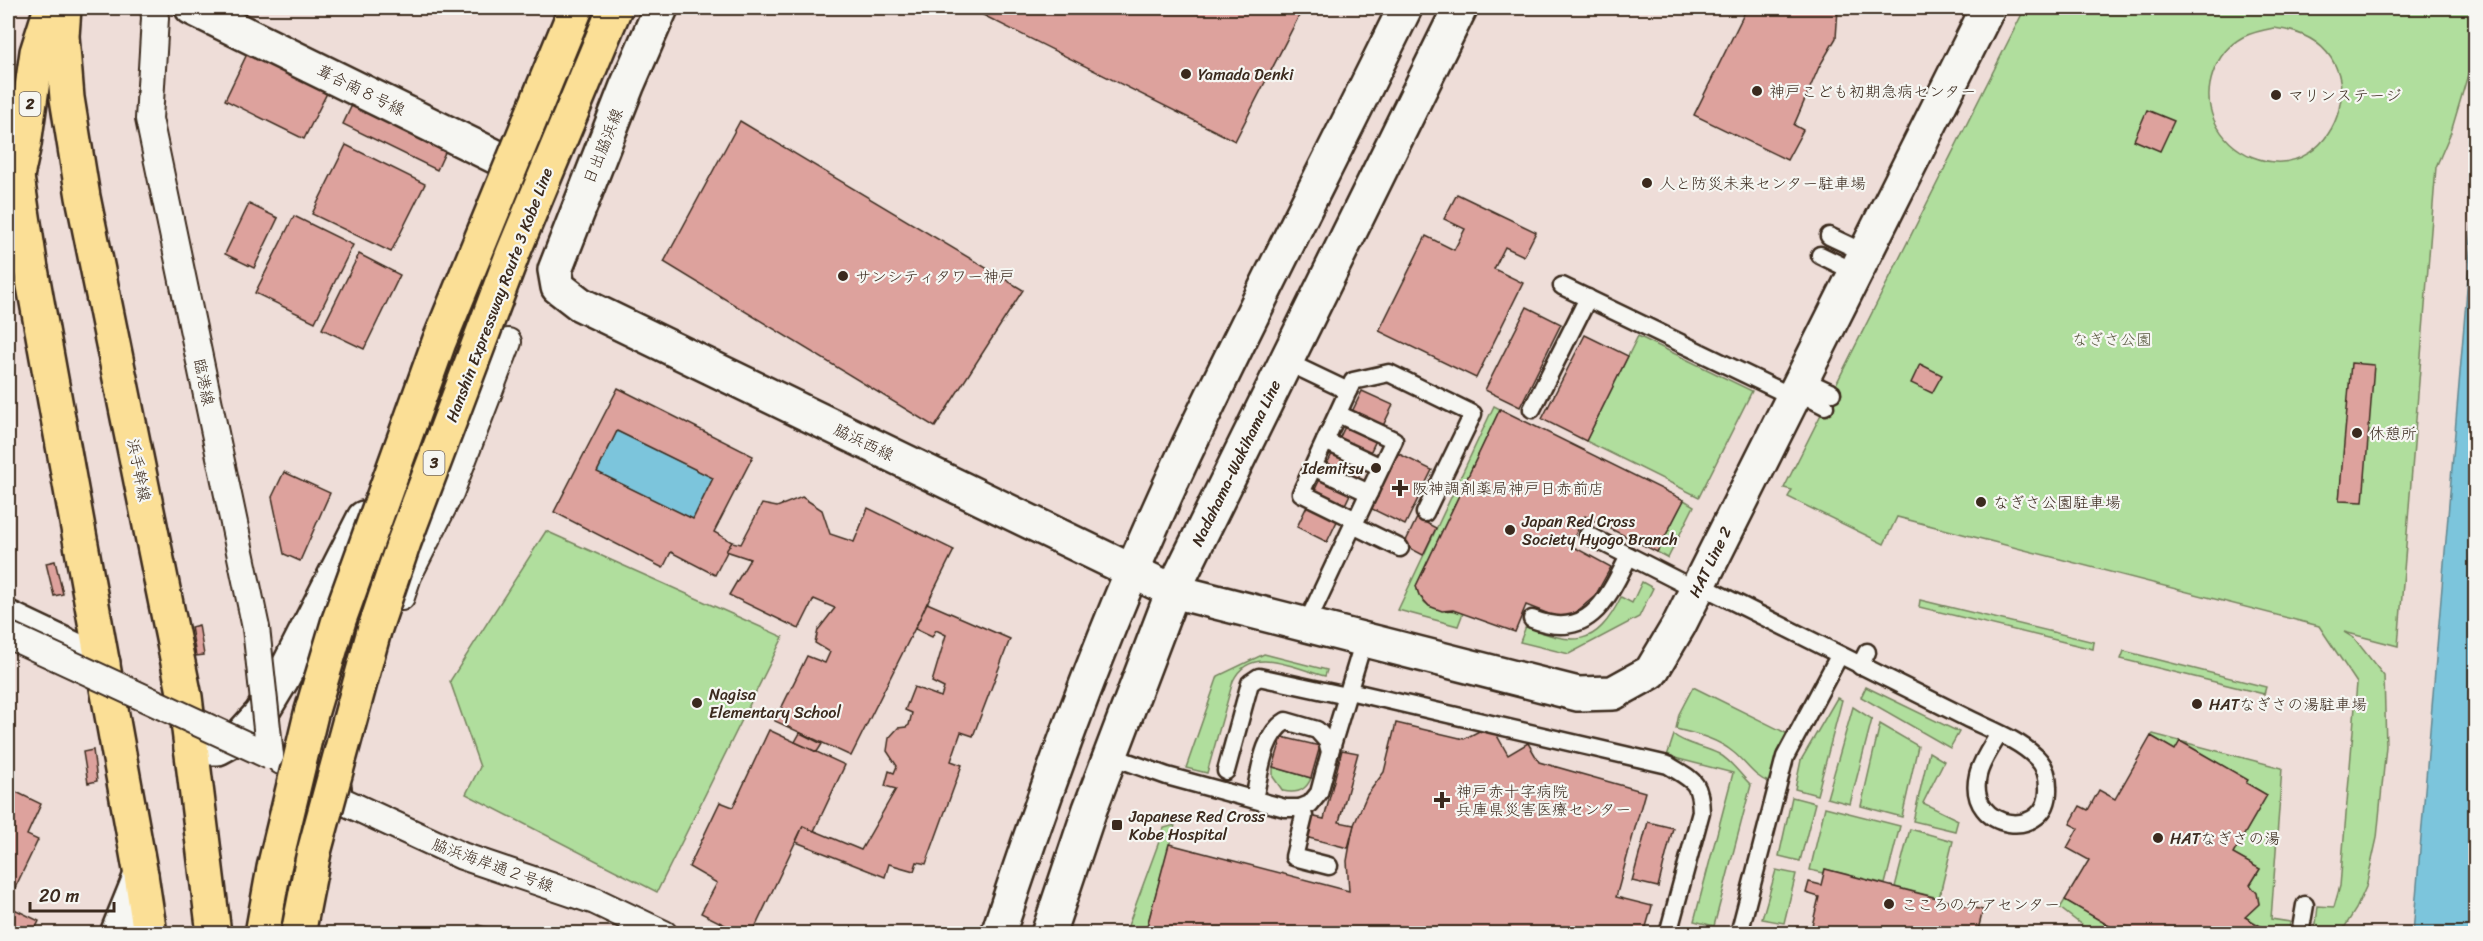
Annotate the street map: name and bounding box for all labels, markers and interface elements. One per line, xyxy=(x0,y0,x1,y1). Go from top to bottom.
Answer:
street label: 葺合南８号線 xyxy=(311,56,411,124)
place label: Yamada Denki xyxy=(1198,60,1294,89)
marker: Yamada Denki xyxy=(1179,67,1193,81)
place label: 神戸こども初期急病センター xyxy=(1769,77,1976,106)
place label: マリンステージ xyxy=(2288,81,2401,110)
marker: 神戸こども初期急病センター xyxy=(1750,84,1764,98)
marker: マリンステージ xyxy=(2269,88,2283,102)
road number: 2 xyxy=(20,92,40,116)
street label: 日出脇浜線 xyxy=(575,103,631,189)
street label: Hanshin Expressway Route 3 Kobe Line xyxy=(437,163,561,427)
place label: 人と防災未来センター駐車場 xyxy=(1659,169,1866,198)
marker: 人と防災未来センター駐車場 xyxy=(1640,176,1654,190)
place label: サンシティタワー神戸 xyxy=(855,262,1015,291)
marker: サンシティタワー神戸 xyxy=(836,269,850,283)
park label: なぎさ公園 xyxy=(2072,325,2152,354)
street label: 臨港線 xyxy=(185,356,223,408)
street label: Nadahama-Wakihama Line xyxy=(1183,375,1289,551)
street label: 脇浜西線 xyxy=(829,415,899,469)
place label: 休憩所 xyxy=(2369,419,2417,448)
marker: 休憩所 xyxy=(2350,426,2364,440)
street label: 浜手幹線 xyxy=(119,436,159,504)
road number: 3 xyxy=(424,451,444,475)
place label: Idemitsu xyxy=(1301,454,1364,483)
marker: Idemitsu xyxy=(1369,461,1383,475)
place label: 阪神調剤薬局神戸日赤前店 xyxy=(1412,474,1604,503)
marker: 阪神調剤薬局神戸日赤前店 xyxy=(1393,481,1407,495)
place label: なぎさ公園駐車場 xyxy=(1993,488,2121,517)
marker: なぎさ公園駐車場 xyxy=(1974,495,1988,509)
place label: Japan Red Cross Society Hyogo Branch xyxy=(1521,507,1678,554)
street label: HAT Line 2 xyxy=(1680,521,1740,603)
marker: Japan Red Cross Society Hyogo Branch xyxy=(1503,523,1517,537)
place label: Nagisa Elementary School xyxy=(709,680,841,727)
place label: HATなぎさの湯駐車場 xyxy=(2209,690,2367,719)
marker: Nagisa Elementary School xyxy=(690,696,704,710)
marker: HATなぎさの湯駐車場 xyxy=(2190,697,2204,711)
place label: 神戸赤十字病院 兵庫県災害医療センター xyxy=(1456,777,1631,824)
marker: 神戸赤十字病院 兵庫県災害医療センター xyxy=(1433,791,1451,809)
place label: Japanese Red Cross Kobe Hospital xyxy=(1128,802,1266,849)
marker: Japanese Red Cross Kobe Hospital xyxy=(1110,818,1124,832)
place label: HATなぎさの湯 xyxy=(2170,824,2280,853)
street label: 脇浜海岸通２号線 xyxy=(428,829,558,901)
marker: HATなぎさの湯 xyxy=(2151,831,2165,845)
scale bar xyxy=(30,875,114,913)
text: 20 m xyxy=(39,880,79,912)
place label: こころのケアセンター xyxy=(1901,890,2060,919)
marker: こころのケアセンター xyxy=(1882,897,1896,911)

